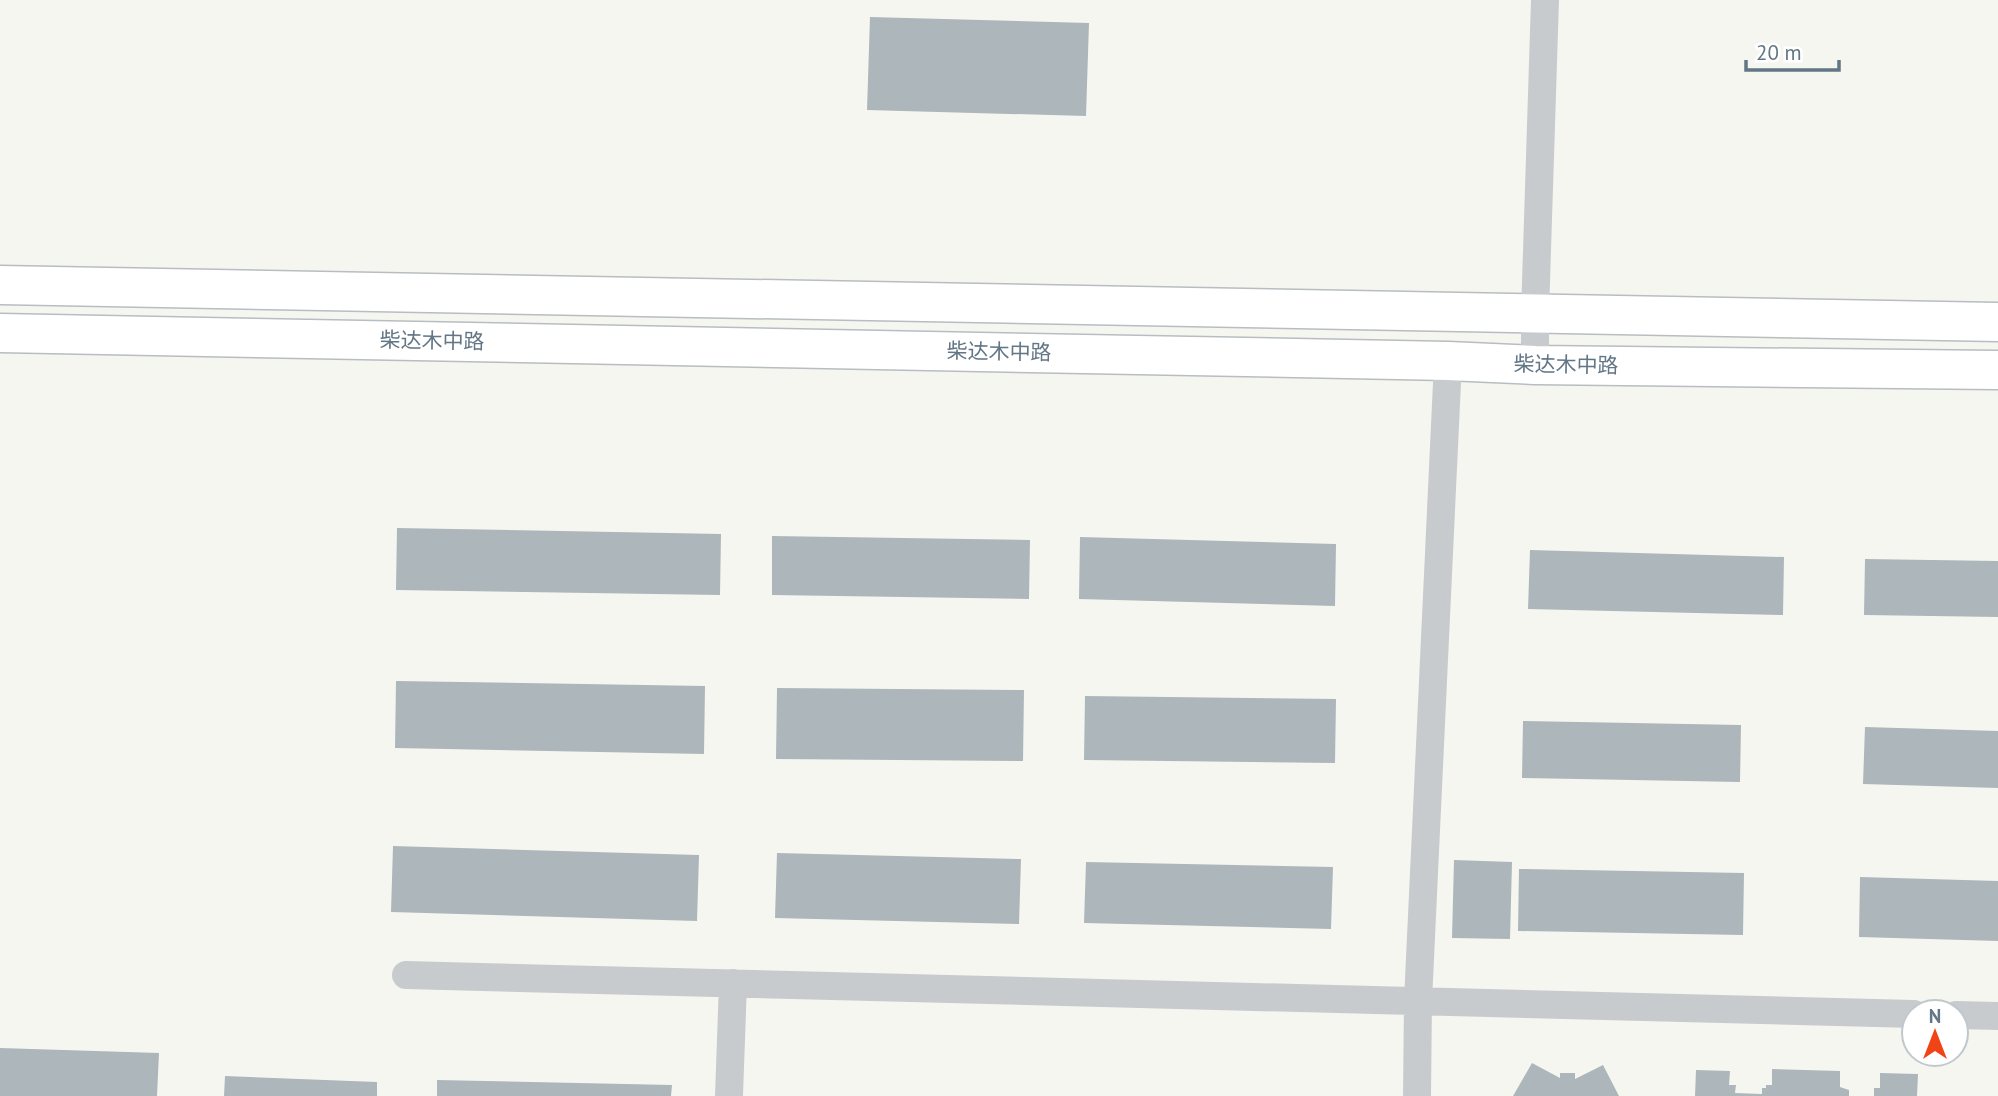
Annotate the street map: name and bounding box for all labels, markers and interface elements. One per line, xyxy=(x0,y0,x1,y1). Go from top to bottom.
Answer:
scale bar xyxy=(1746,28,1839,72)
text: 20 m xyxy=(1756,39,1802,66)
street label: 柴达木中路 xyxy=(379,326,485,355)
street label: 柴达木中路 xyxy=(946,337,1052,366)
street label: 柴达木中路 xyxy=(1513,350,1619,379)
north arrow xyxy=(1900,998,1970,1068)
text: N xyxy=(1929,1004,1941,1028)

